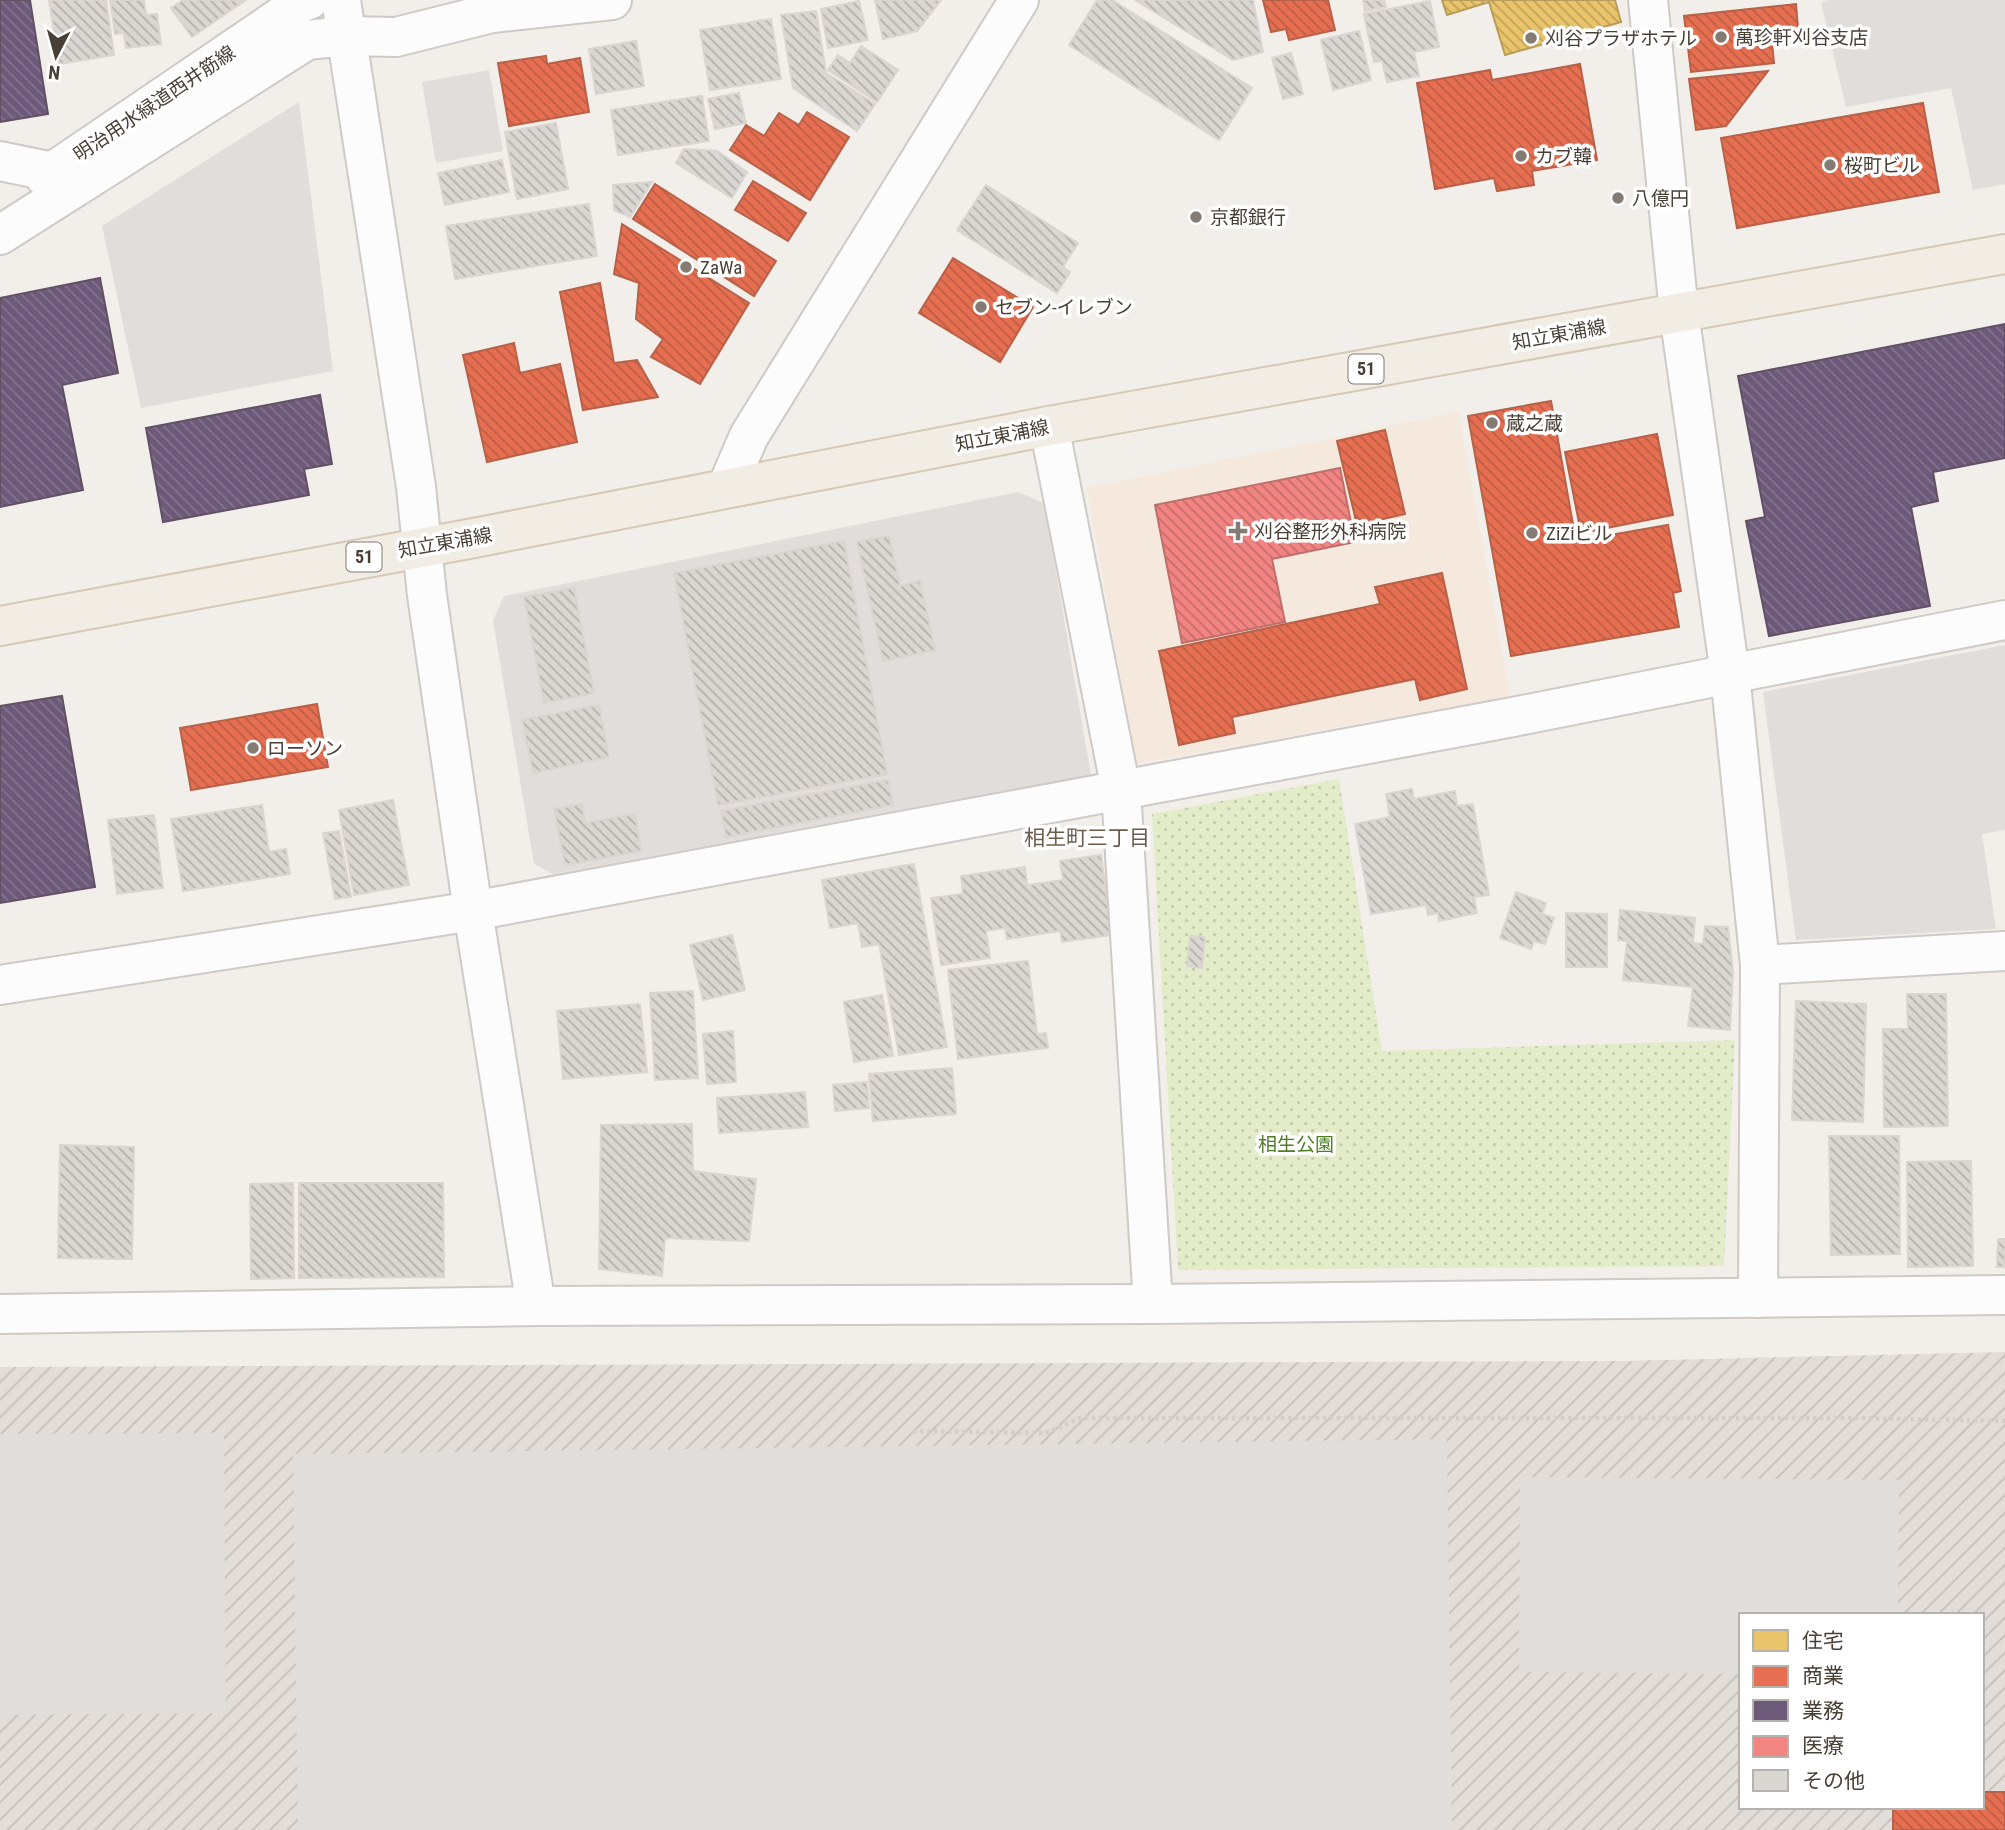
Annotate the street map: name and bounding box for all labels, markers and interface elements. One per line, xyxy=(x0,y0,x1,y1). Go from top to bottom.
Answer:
north arrow xyxy=(21,21,91,91)
place label: 萬珍軒刈谷支店 xyxy=(1735,26,1868,49)
place label: 刈谷プラザホテル xyxy=(1545,27,1697,50)
marker: 萬珍軒刈谷支店 xyxy=(1713,29,1729,45)
marker: 刈谷プラザホテル xyxy=(1523,30,1539,46)
street label: 明治用水緑道西井筋線 xyxy=(69,41,239,166)
text: N xyxy=(47,60,61,84)
place label: カブ韓 xyxy=(1535,145,1592,168)
marker: カブ韓 xyxy=(1513,148,1529,164)
place label: 桜町ビル xyxy=(1844,154,1920,177)
marker: 桜町ビル xyxy=(1822,157,1838,173)
place label: 八億円 xyxy=(1632,187,1689,210)
marker: 八億円 xyxy=(1610,190,1626,206)
place label: 京都銀行 xyxy=(1210,206,1286,229)
marker: 京都銀行 xyxy=(1188,209,1204,225)
place label: ZaWa xyxy=(700,256,742,279)
marker: ZaWa xyxy=(678,259,694,275)
place label: セブン-イレブン xyxy=(995,296,1133,319)
marker: セブン-イレブン xyxy=(973,299,989,315)
street label: 知立東浦線 xyxy=(1510,315,1608,354)
road number: 51 xyxy=(1348,354,1384,384)
place label: 蔵之蔵 xyxy=(1506,412,1563,435)
street label: 知立東浦線 xyxy=(953,415,1051,456)
marker: 蔵之蔵 xyxy=(1484,415,1500,431)
place label: 刈谷整形外科病院 xyxy=(1254,520,1406,543)
marker: 刈谷整形外科病院 xyxy=(1228,521,1248,541)
place label: ZiZiビル xyxy=(1546,522,1613,545)
street label: 知立東浦線 xyxy=(396,523,494,562)
marker: ZiZiビル xyxy=(1524,525,1540,541)
road number: 51 xyxy=(346,542,382,572)
place label: ローソン xyxy=(267,737,343,760)
marker: ローソン xyxy=(245,740,261,756)
district label: 相生町三丁目 xyxy=(1024,826,1150,850)
park label: 相生公園 xyxy=(1258,1133,1334,1156)
legend xyxy=(1739,1613,1984,1809)
text: 住宅 xyxy=(1802,1629,1844,1653)
text: 商業 xyxy=(1802,1664,1844,1688)
text: 業務 xyxy=(1802,1699,1844,1723)
text: 医療 xyxy=(1802,1734,1844,1758)
text: その他 xyxy=(1802,1769,1865,1793)

